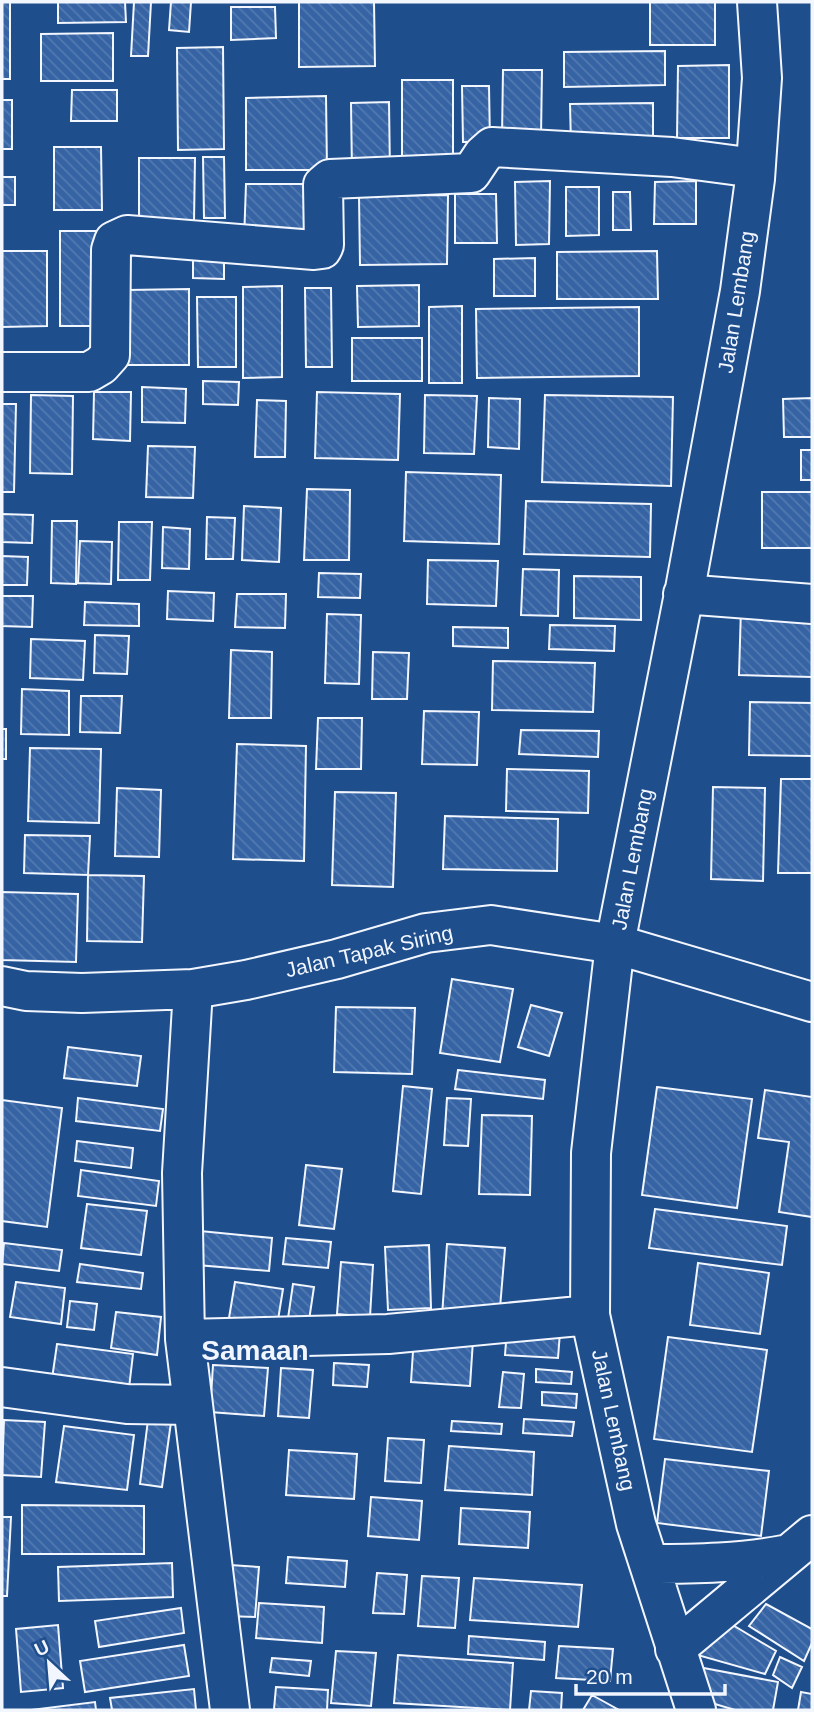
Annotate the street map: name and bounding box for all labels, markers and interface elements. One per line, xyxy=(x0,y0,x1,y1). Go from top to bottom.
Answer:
street label: Jalan Lembang xyxy=(713,229,759,375)
street label: Jalan Lembang xyxy=(607,786,657,932)
street label: Jalan Tapak Siring xyxy=(283,921,455,981)
district label: Samaan xyxy=(201,1335,309,1366)
street label: Jalan Lembang xyxy=(588,1347,640,1493)
north arrow xyxy=(14,1628,84,1698)
text: U xyxy=(31,1636,53,1661)
scale bar xyxy=(576,1652,725,1696)
text: 20 m xyxy=(586,1665,633,1688)

